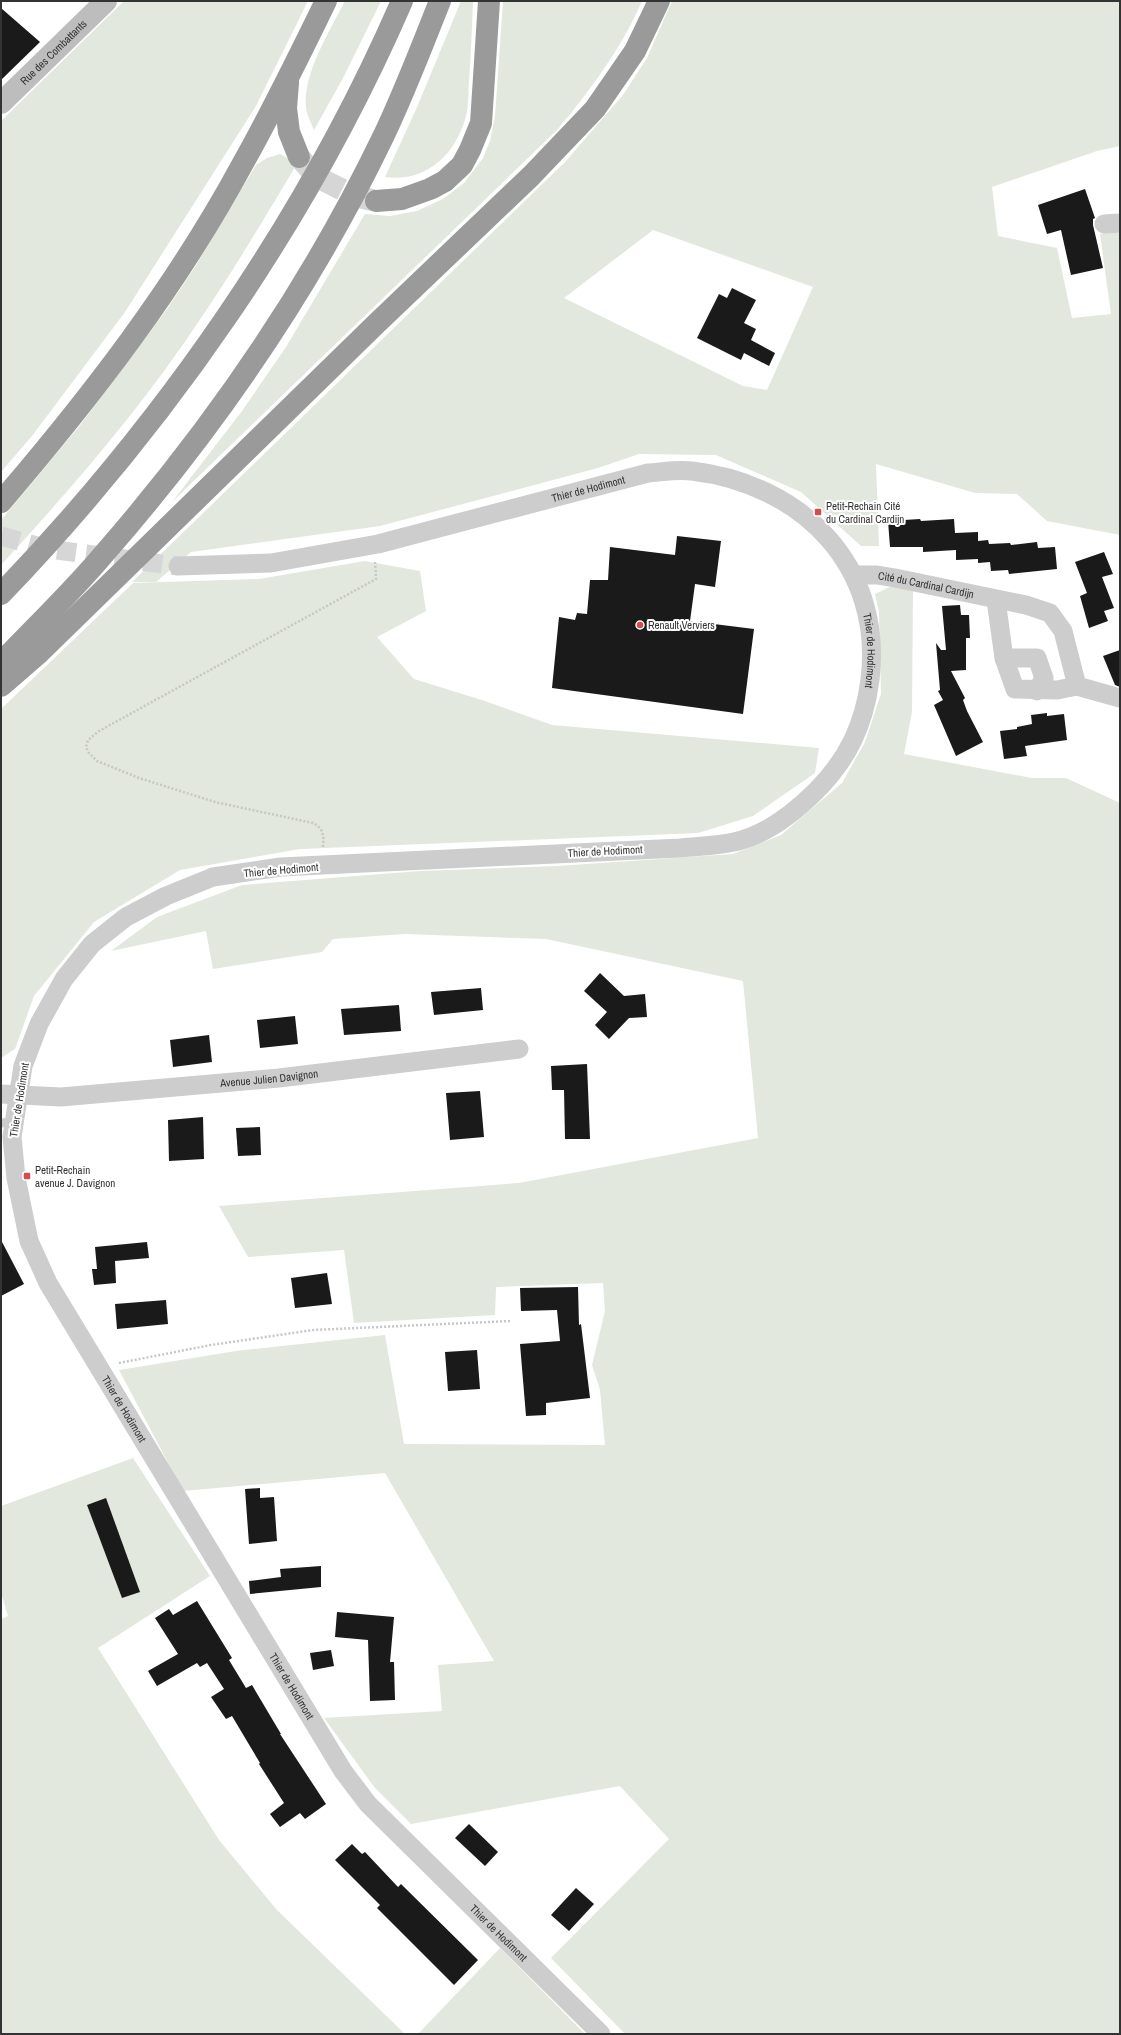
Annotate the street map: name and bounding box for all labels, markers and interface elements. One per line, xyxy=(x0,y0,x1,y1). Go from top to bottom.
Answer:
street label: Rue des Combattants xyxy=(17,16,90,88)
street label: Thier de Hodimont xyxy=(550,472,627,505)
place label: Petit-Rechain Cité du Cardinal Cardijn xyxy=(826,499,904,526)
marker: Petit-Rechain Cité du Cardinal Cardijn xyxy=(813,507,823,517)
street label: Cité du Cardinal Cardijn xyxy=(877,568,975,601)
street label: Thier de Hodimont xyxy=(860,612,879,690)
place label: Renault Verviers xyxy=(648,618,715,632)
marker: Renault Verviers xyxy=(635,620,645,630)
street label: Thier de Hodimont xyxy=(567,842,643,860)
street label: Thier de Hodimont xyxy=(243,860,320,880)
street label: Thier de Hodimont xyxy=(6,1061,32,1138)
street label: Avenue Julien Davignon xyxy=(219,1066,319,1090)
place label: Petit-Rechain avenue J. Davignon xyxy=(35,1163,115,1190)
marker: Petit-Rechain avenue J. Davignon xyxy=(22,1171,32,1181)
street label: Thier de Hodimont xyxy=(99,1373,150,1445)
street label: Thier de Hodimont xyxy=(266,1650,317,1722)
street label: Thier de Hodimont xyxy=(467,1901,531,1965)

